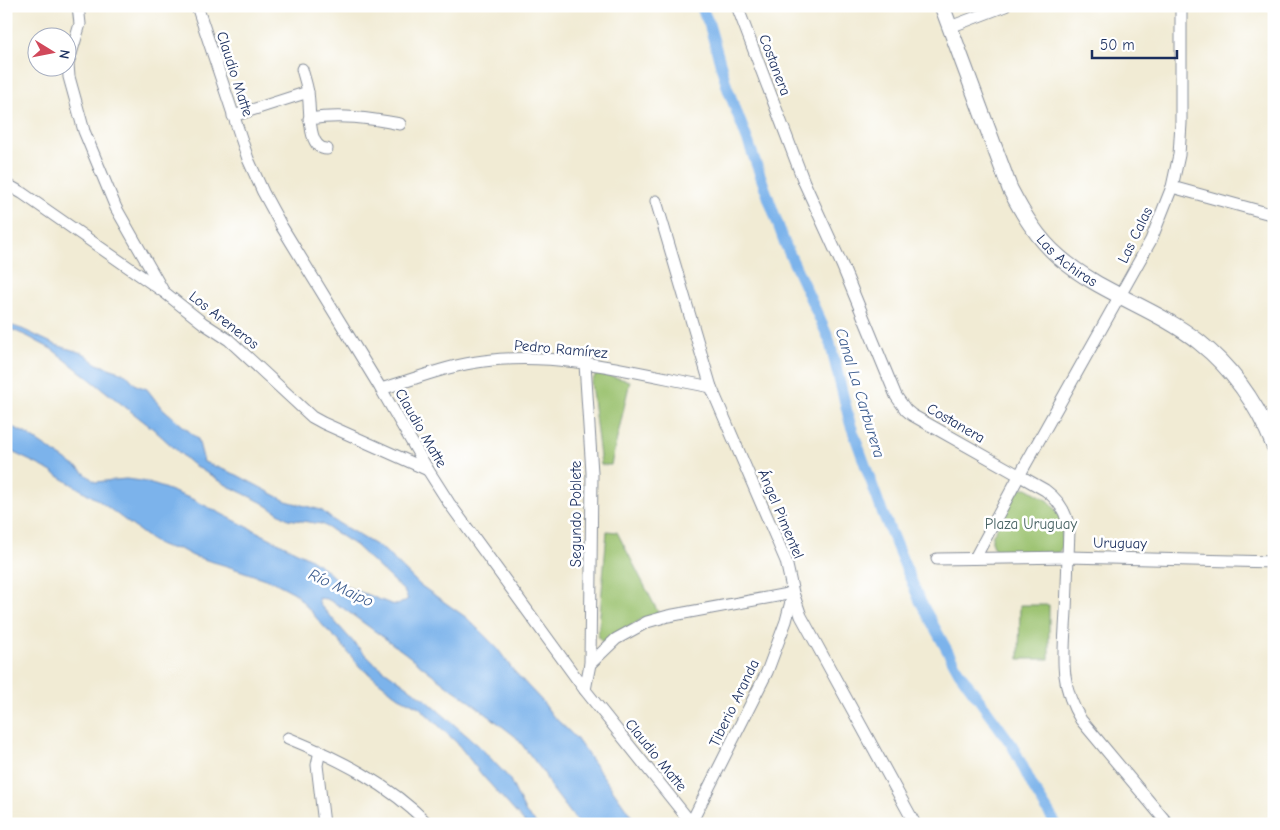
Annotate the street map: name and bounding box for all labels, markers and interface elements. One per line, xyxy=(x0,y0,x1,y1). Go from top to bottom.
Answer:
north arrow xyxy=(28,28,78,78)
scale bar xyxy=(1092,28,1178,60)
street label: Claudio Matte xyxy=(213,29,257,119)
street label: Costanera xyxy=(755,32,795,98)
text: 50 m xyxy=(1100,36,1135,54)
text: N xyxy=(55,48,73,60)
street label: Las Calas xyxy=(1114,204,1156,266)
street label: Las Achiras xyxy=(1033,231,1100,291)
street label: Los Areneros xyxy=(185,287,263,353)
water label: Canal La Carburera xyxy=(832,326,888,460)
street label: Pedro Ramírez xyxy=(513,336,609,362)
street label: Claudio Matte xyxy=(391,385,451,471)
street label: Costanera xyxy=(924,399,988,447)
street label: Segundo Poblete xyxy=(567,460,585,567)
street label: Ángel Pimentel xyxy=(754,466,809,561)
park label: Plaza Uruguay xyxy=(985,515,1077,533)
street label: Uruguay xyxy=(1093,534,1147,552)
water label: Río Maipo xyxy=(306,565,376,611)
street label: Tiberio Aranda xyxy=(705,656,763,750)
street label: Claudio Matte xyxy=(621,715,691,795)

